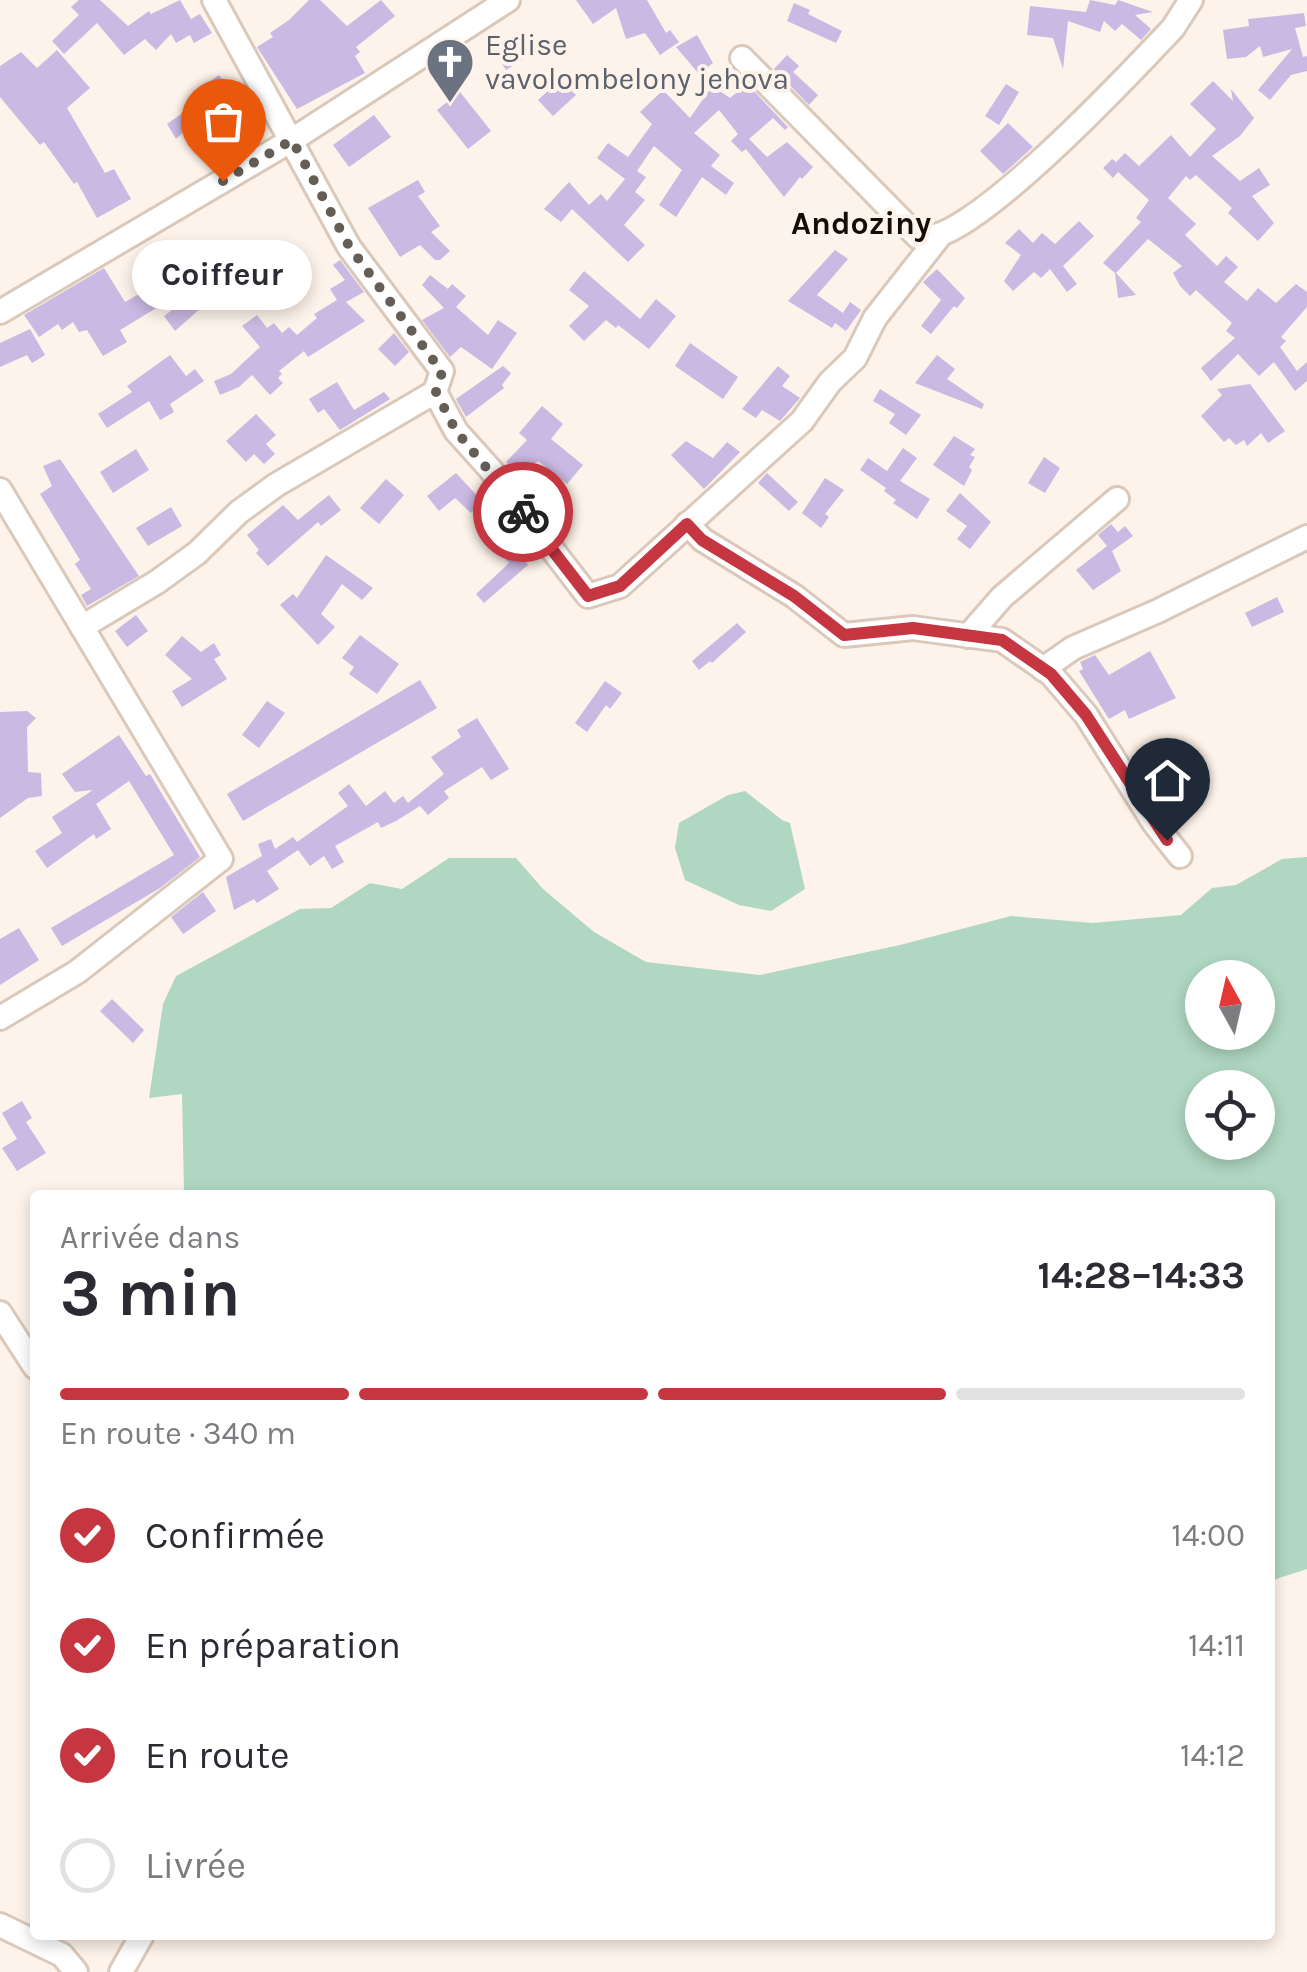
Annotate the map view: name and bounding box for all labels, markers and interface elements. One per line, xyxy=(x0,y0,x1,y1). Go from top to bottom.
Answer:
place label: Eglise vavolombelony jehova xyxy=(485,27,789,97)
church icon: Eglise vavolombelony jehova xyxy=(424,36,476,104)
pin xyxy=(181,79,266,182)
icon: bag xyxy=(196,94,251,149)
district label: Andoziny xyxy=(791,205,931,242)
callout: Coiffeur xyxy=(133,241,313,311)
text: Coiffeur xyxy=(161,256,283,293)
courier xyxy=(473,462,573,562)
icon: bike xyxy=(496,485,551,540)
pin xyxy=(1125,738,1210,841)
icon: home xyxy=(1140,753,1195,808)
north arrow xyxy=(1185,960,1275,1050)
map controls xyxy=(1185,960,1275,1160)
button: locate xyxy=(1185,1070,1275,1160)
text: Arrivée dans xyxy=(60,1219,240,1256)
text: 14:28–14:33 xyxy=(1037,1253,1245,1298)
text: 3 min xyxy=(60,1255,240,1331)
text: En route · 340 m xyxy=(60,1415,296,1452)
icon: check xyxy=(60,1508,115,1563)
text: Confirmée xyxy=(145,1513,325,1558)
text: 14:00 xyxy=(1171,1517,1245,1554)
icon: check xyxy=(60,1618,115,1673)
text: En préparation xyxy=(145,1623,401,1668)
text: 14:11 xyxy=(1188,1627,1245,1664)
icon: check xyxy=(60,1728,115,1783)
text: En route xyxy=(145,1733,290,1778)
text: 14:12 xyxy=(1180,1737,1245,1774)
text: Livrée xyxy=(145,1843,246,1888)

